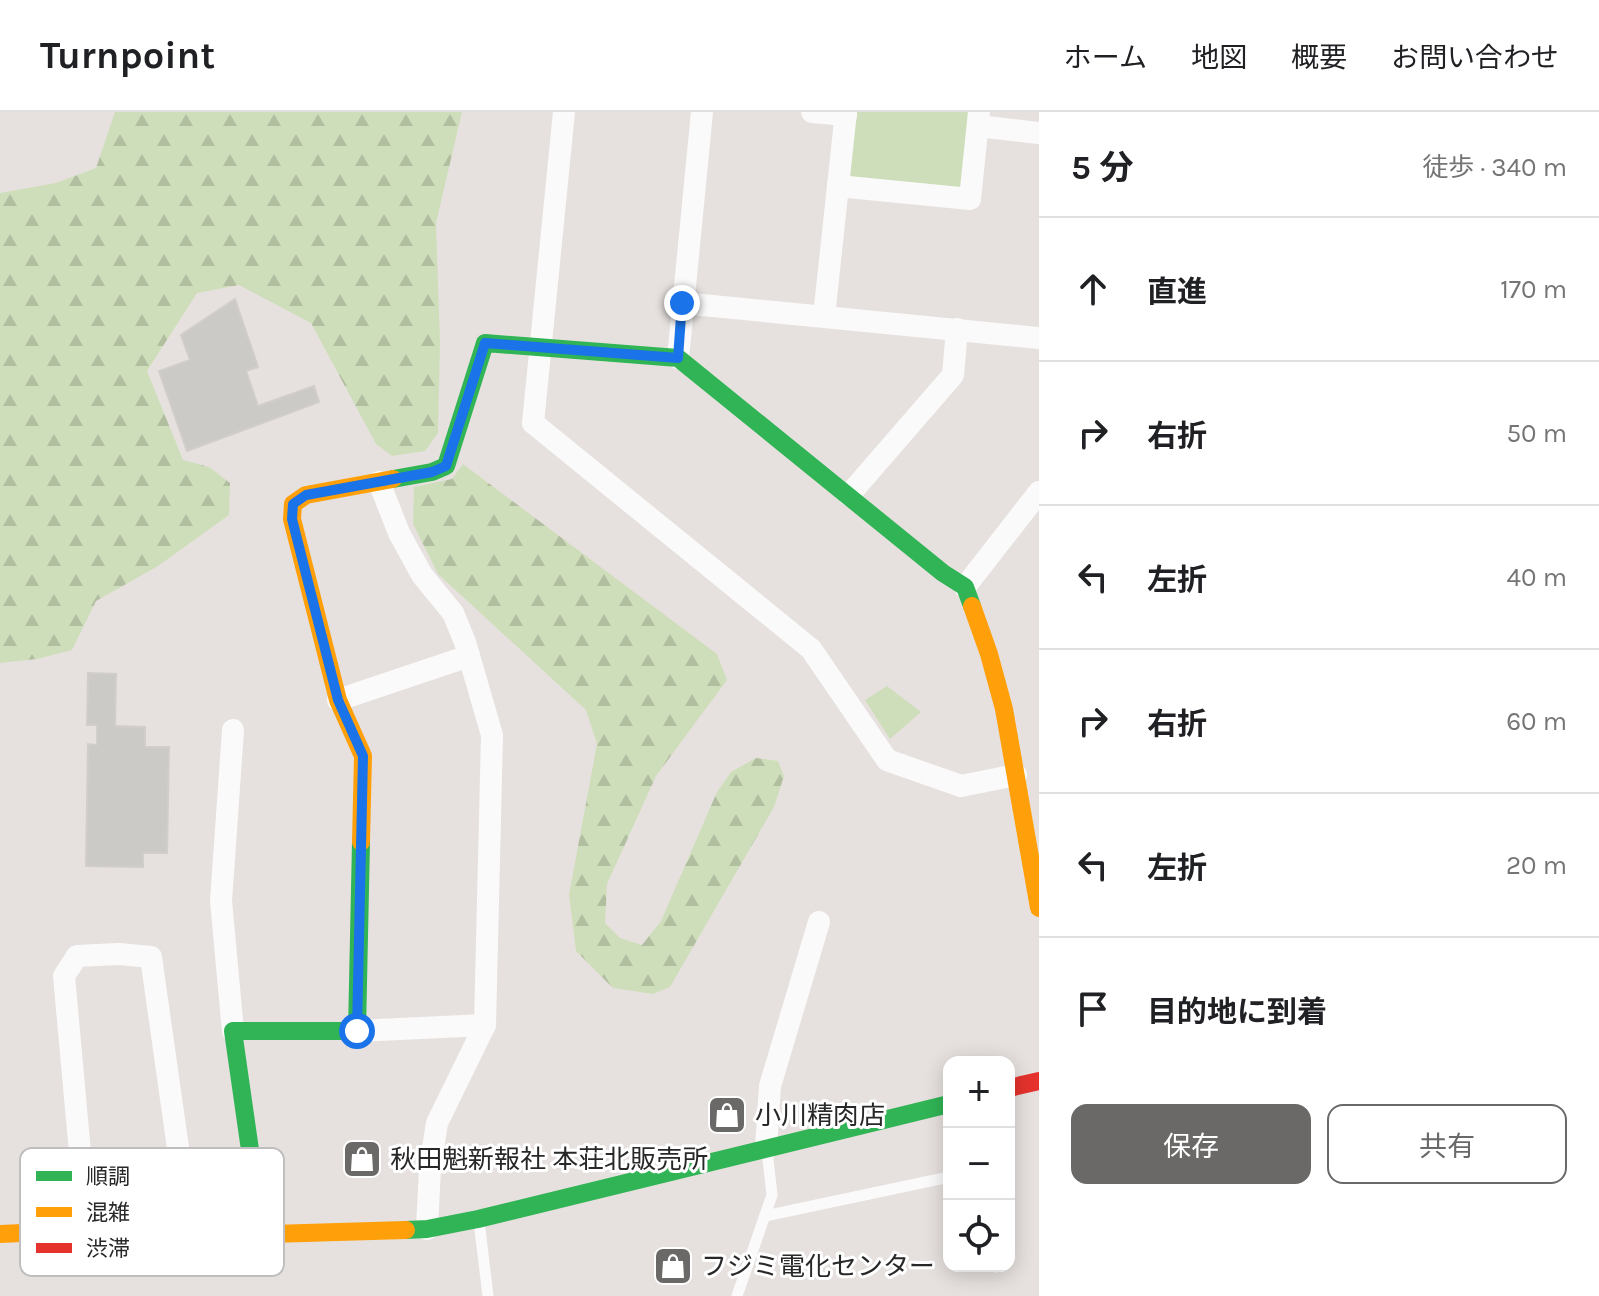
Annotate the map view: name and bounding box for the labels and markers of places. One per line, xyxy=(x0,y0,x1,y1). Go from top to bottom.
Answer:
shop icon: 小川精肉店 xyxy=(706,1094,748,1136)
place label: 小川精肉店 xyxy=(755,1100,885,1131)
shop icon: 秋田魁新報社 本荘北販売所 xyxy=(341,1138,383,1180)
place label: 秋田魁新報社 本荘北販売所 xyxy=(390,1144,708,1175)
shop icon: フジミ電化センター xyxy=(652,1245,694,1287)
place label: フジミ電化センター xyxy=(701,1251,935,1282)

